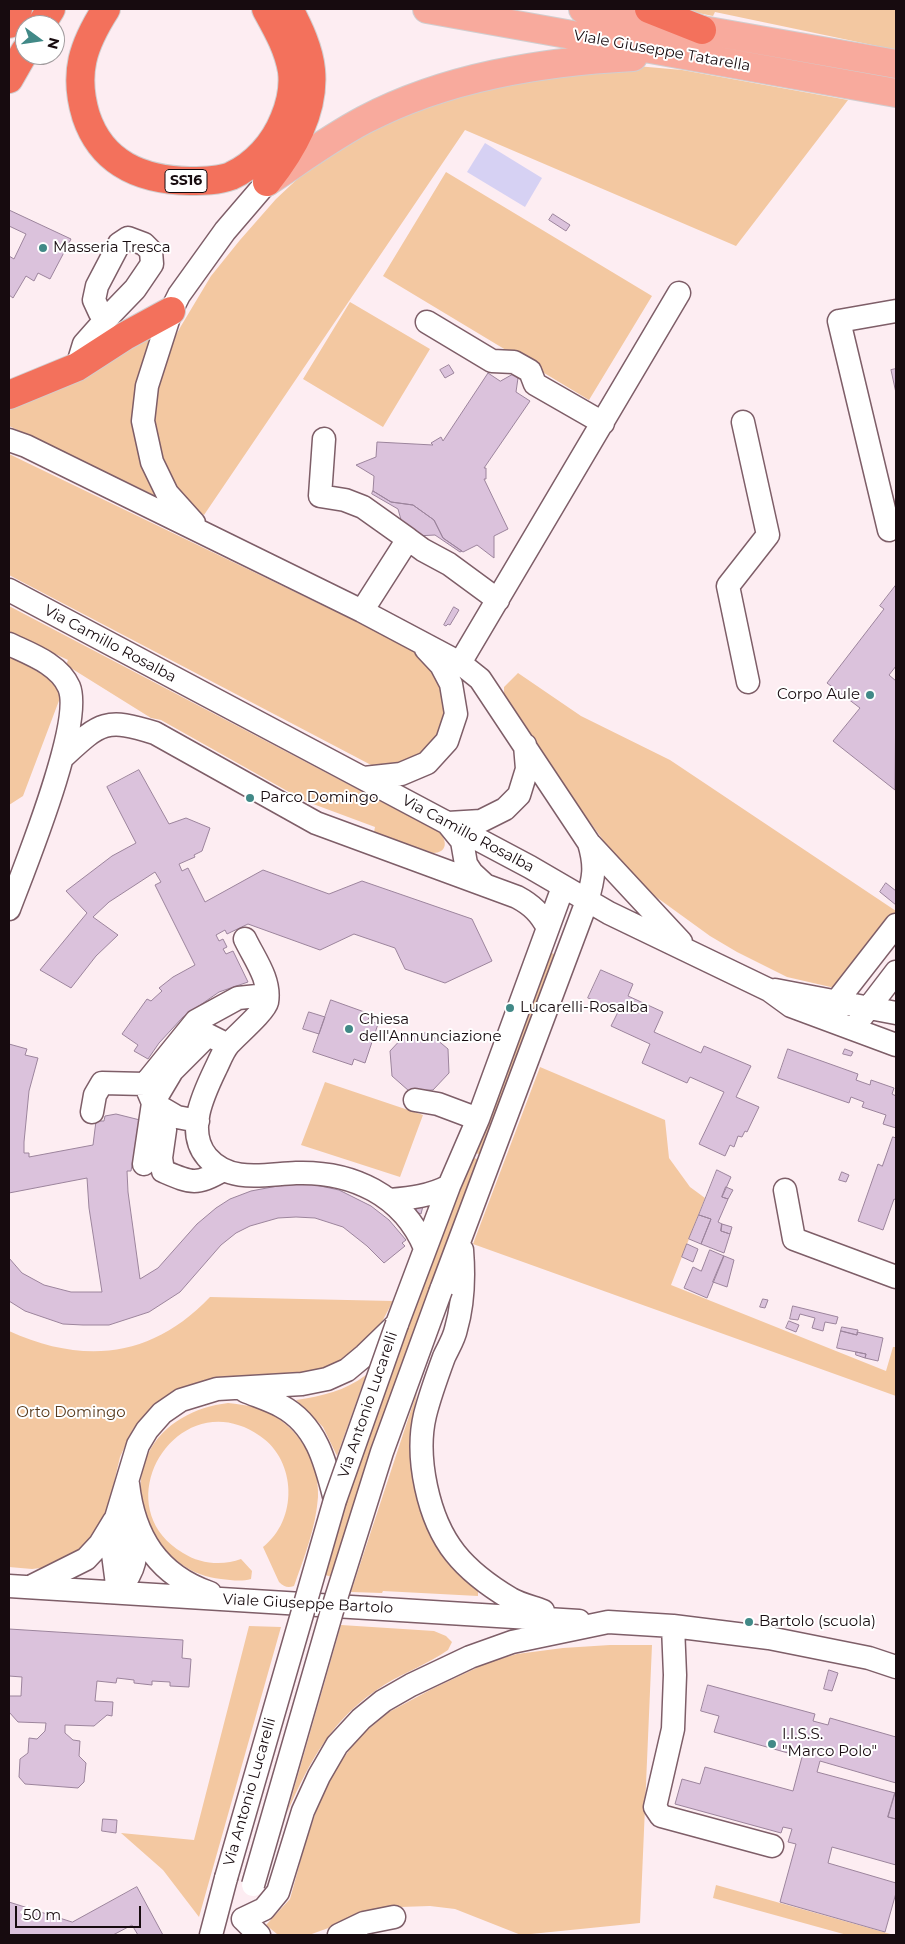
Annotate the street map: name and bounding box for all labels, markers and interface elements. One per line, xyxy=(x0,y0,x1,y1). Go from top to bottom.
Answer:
north arrow xyxy=(15,15,65,65)
street label: Viale Giuseppe Tatarella xyxy=(572,27,752,75)
text: N xyxy=(43,36,64,51)
road number: SS16 xyxy=(165,170,207,192)
place label: Masseria Tresca xyxy=(53,239,170,257)
marker: Masseria Tresca xyxy=(37,242,49,254)
street label: Via Camillo Rosalba xyxy=(41,602,179,686)
place label: Corpo Aule xyxy=(777,686,860,704)
marker: Corpo Aule xyxy=(864,689,876,701)
place label: Parco Domingo xyxy=(260,789,378,807)
marker: Parco Domingo xyxy=(244,792,256,804)
street label: Via Camillo Rosalba xyxy=(399,792,537,876)
place label: Lucarelli-Rosalba xyxy=(520,999,648,1017)
marker: Lucarelli-Rosalba xyxy=(504,1002,516,1014)
place label: Chiesa dell'Annunciazione xyxy=(359,1011,501,1046)
marker: Chiesa dell'Annunciazione xyxy=(343,1023,355,1035)
street label: Via Antonio Lucarelli xyxy=(334,1329,402,1481)
park label: Orto Domingo xyxy=(16,1404,126,1422)
street label: Viale Giuseppe Bartolo xyxy=(222,1591,394,1617)
place label: Bartolo (scuola) xyxy=(759,1613,876,1631)
marker: Bartolo (scuola) xyxy=(743,1616,755,1628)
street label: Via Antonio Lucarelli xyxy=(220,1716,280,1868)
place label: I.I.S.S. "Marco Polo" xyxy=(782,1726,877,1761)
marker: I.I.S.S. "Marco Polo" xyxy=(766,1738,778,1750)
scale bar xyxy=(18,1896,144,1928)
text: 50 m xyxy=(23,1905,61,1924)

